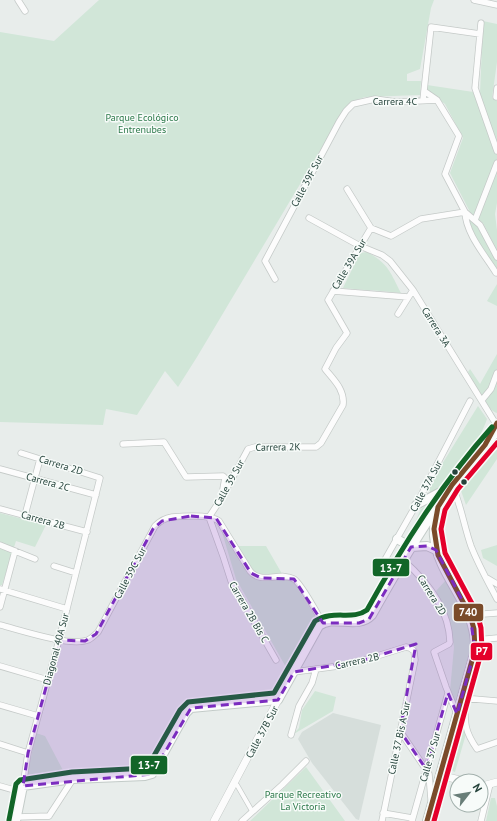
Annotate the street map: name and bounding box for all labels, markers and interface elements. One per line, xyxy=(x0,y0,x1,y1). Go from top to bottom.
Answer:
street label: Carrera 4C xyxy=(373,95,418,108)
park label: Parque Ecológico Entrenubes xyxy=(105,111,179,136)
street label: Calle 39F Sur xyxy=(288,152,326,209)
street label: Calle 39A Sur xyxy=(329,236,370,292)
street label: Carrera 3A xyxy=(419,305,453,350)
street label: Carrera 2K xyxy=(255,440,301,454)
street label: Carrera 2D xyxy=(37,452,85,478)
street label: Calle 39 Sur xyxy=(211,457,248,509)
street label: Calle 37A Sur xyxy=(407,457,445,514)
unlabelled marker xyxy=(450,467,460,477)
street label: Carrera 2C xyxy=(25,470,71,494)
unlabelled marker xyxy=(459,477,469,487)
street label: Carrera 2B xyxy=(20,508,66,532)
street label: Calle 39C Sur xyxy=(111,544,149,601)
line badge: 13-7 xyxy=(372,558,410,577)
text: 13-7 xyxy=(380,561,402,575)
street label: Carrera 2D xyxy=(414,572,450,618)
street label: Carrera 2B Bis C xyxy=(226,579,272,645)
line badge: 740 xyxy=(453,603,484,622)
text: 740 xyxy=(459,605,477,619)
street label: Diagonal 40A Sur xyxy=(40,611,72,686)
line badge: P7 xyxy=(470,642,493,661)
text: P7 xyxy=(476,644,488,658)
street label: Carrera 2B xyxy=(334,650,380,672)
street label: Calle 37 Bis A Sur xyxy=(385,700,413,776)
street label: Calle 37B Sur xyxy=(243,703,282,760)
street label: Calle 37 Sur xyxy=(417,730,443,783)
line badge: 13-7 xyxy=(130,755,168,775)
text: 13-7 xyxy=(138,758,160,772)
north arrow xyxy=(449,773,489,813)
text: N xyxy=(470,781,485,795)
park label: Parque Recreativo La Victoria xyxy=(265,788,341,813)

